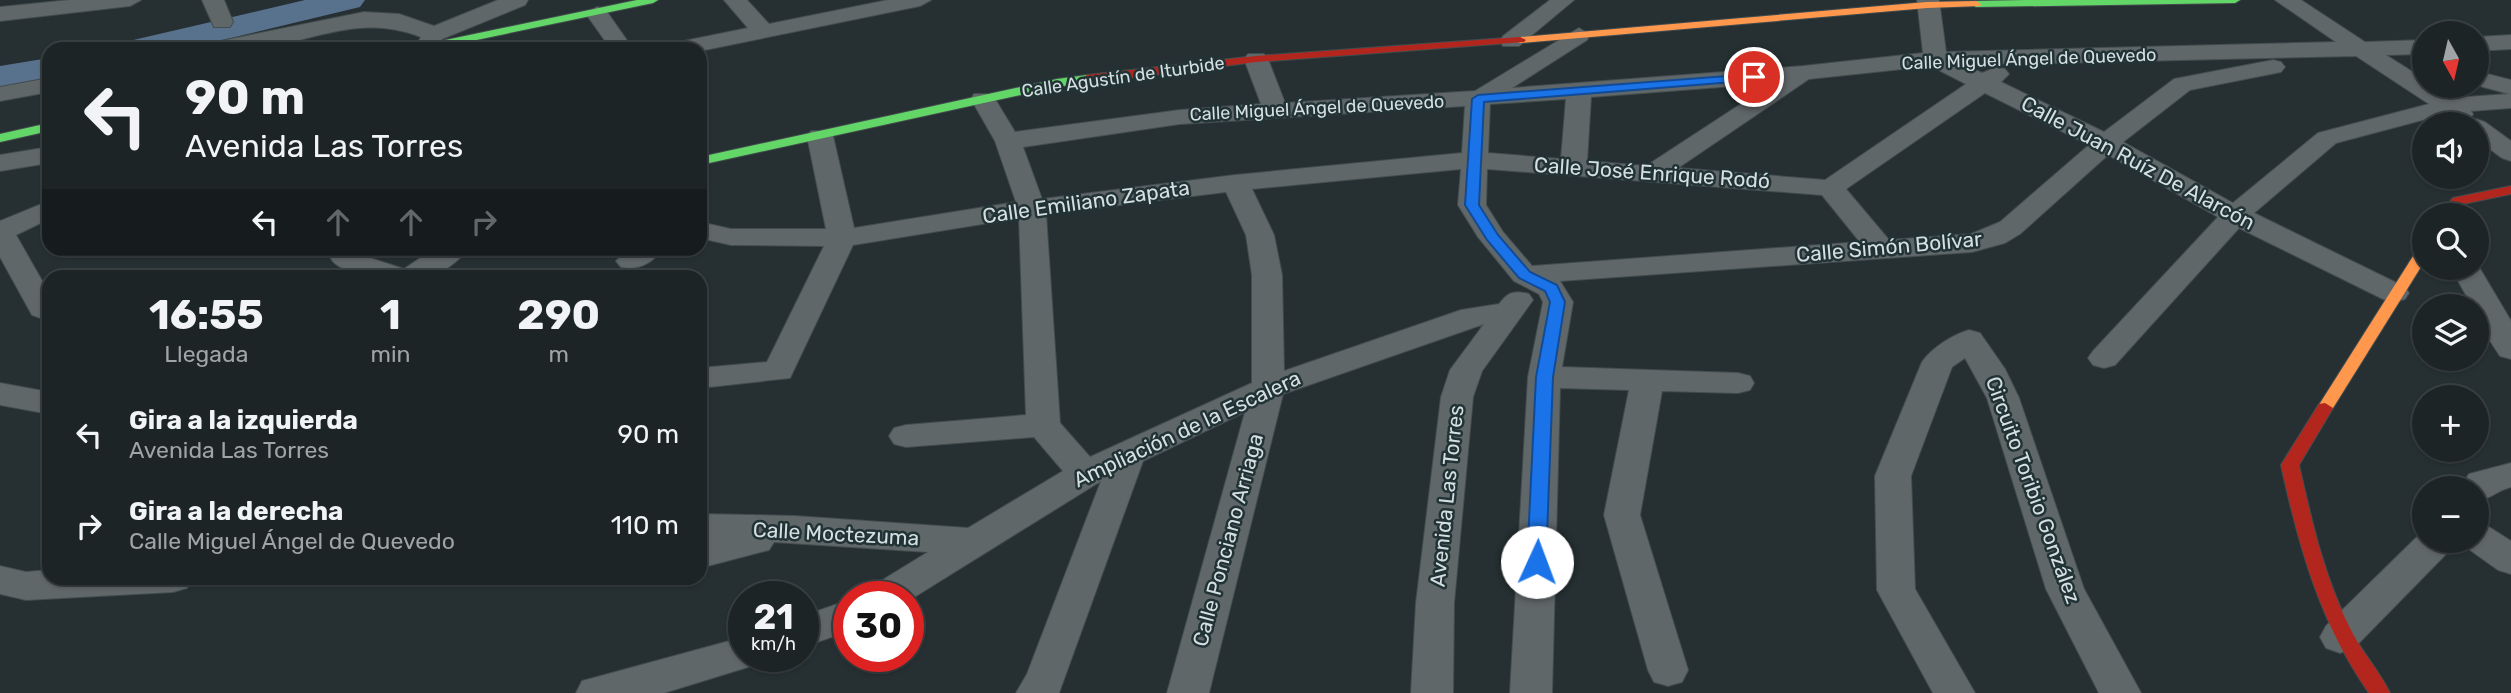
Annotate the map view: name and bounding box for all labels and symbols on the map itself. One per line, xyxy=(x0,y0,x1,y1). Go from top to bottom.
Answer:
north arrow xyxy=(2412,21,2488,98)
street label: Calle Miguel Ángel de Quevedo xyxy=(1901,44,2157,74)
pin xyxy=(1724,47,1784,107)
street label: Calle Agustín de Iturbide xyxy=(1020,52,1226,102)
street label: Calle Miguel Ángel de Quevedo xyxy=(1189,90,1445,126)
street label: Calle Juan Ruíz De Alarcón xyxy=(2017,90,2259,235)
street label: Calle José Enrique Rodó xyxy=(1533,152,1771,193)
street label: Calle Emiliano Zapata xyxy=(981,175,1191,228)
street label: Calle Simón Bolívar xyxy=(1795,226,1983,267)
street label: Ampliación de la Escalera xyxy=(1069,365,1304,492)
street label: Circuito Toribio González xyxy=(1981,373,2086,607)
street label: Avenida Las Torres xyxy=(1425,404,1468,588)
street label: Calle Ponciano Arriaga xyxy=(1187,431,1268,649)
street label: Calle Moctezuma xyxy=(752,517,920,550)
position arrow xyxy=(1500,525,1574,599)
speed limit sign: 30 xyxy=(833,581,924,672)

